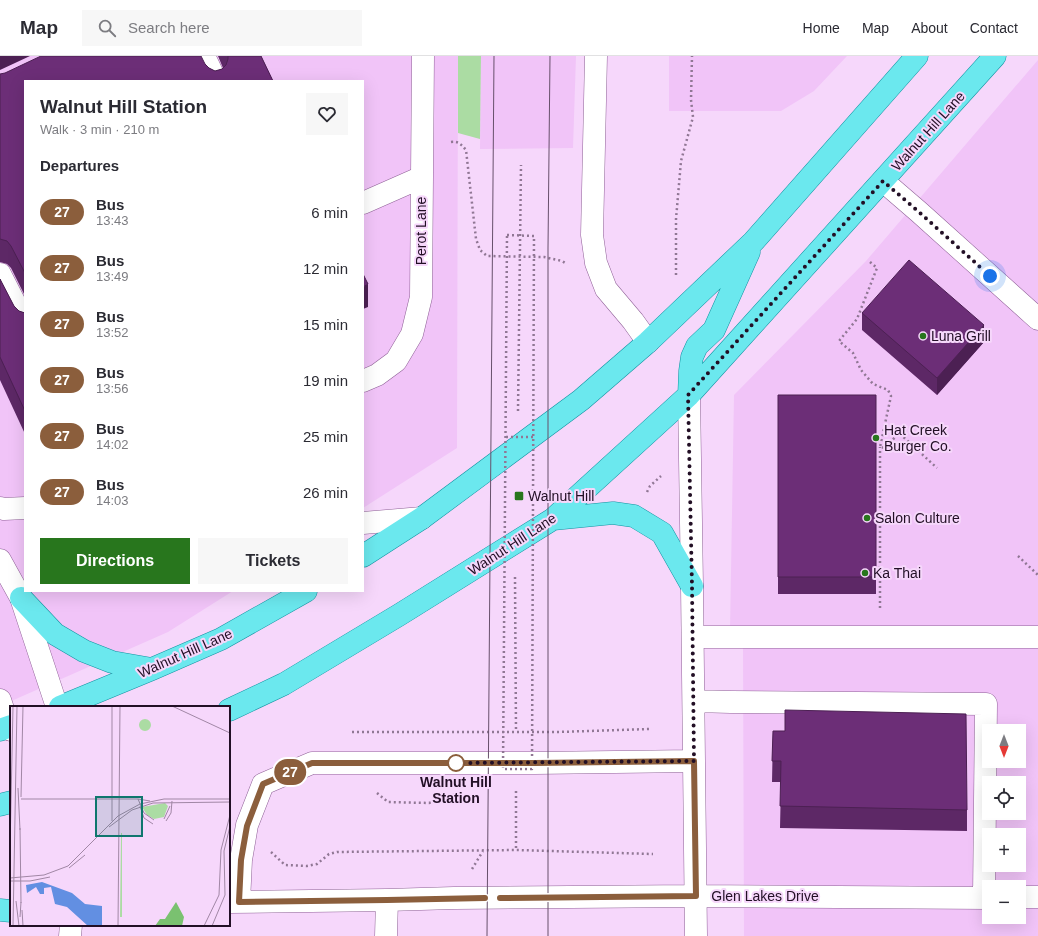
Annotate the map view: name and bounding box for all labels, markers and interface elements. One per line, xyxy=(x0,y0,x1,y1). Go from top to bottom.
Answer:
search box xyxy=(82,10,362,46)
text: Map xyxy=(20,17,58,38)
icon: search xyxy=(96,17,118,39)
text: Search here xyxy=(128,19,210,36)
text: Home xyxy=(803,20,840,36)
text: Map xyxy=(862,20,889,36)
text: About xyxy=(911,20,948,36)
text: Contact xyxy=(970,20,1018,36)
street label: Walnut Hill Lane xyxy=(888,88,968,174)
button: heart xyxy=(306,93,348,135)
text: Walnut Hill Station xyxy=(40,96,207,117)
text: Walk · 3 min · 210 m xyxy=(40,122,159,137)
text: Departures xyxy=(40,157,119,174)
text: Bus xyxy=(96,196,124,213)
street label: Perot Lane xyxy=(413,197,429,265)
text: 27 xyxy=(54,204,70,220)
text: 6 min xyxy=(311,204,348,221)
text: 13:43 xyxy=(96,213,129,228)
text: Bus xyxy=(96,252,124,269)
text: 27 xyxy=(54,260,70,276)
text: 12 min xyxy=(303,260,348,277)
your location xyxy=(980,266,1000,286)
text: 13:49 xyxy=(96,269,129,284)
text: Bus xyxy=(96,308,124,325)
text: 27 xyxy=(54,316,70,332)
text: 15 min xyxy=(303,316,348,333)
text: 13:52 xyxy=(96,325,129,340)
place label: Luna Grill xyxy=(931,328,991,344)
marker: Luna Grill xyxy=(918,331,928,341)
text: Bus xyxy=(96,364,124,381)
text: 27 xyxy=(54,372,70,388)
text: 19 min xyxy=(303,372,348,389)
text: 13:56 xyxy=(96,381,129,396)
text: Bus xyxy=(96,420,124,437)
place label: Hat Creek Burger Co. xyxy=(884,422,952,454)
text: 27 xyxy=(54,428,70,444)
text: 25 min xyxy=(303,428,348,445)
marker: Hat Creek Burger Co. xyxy=(871,433,881,443)
text: 14:02 xyxy=(96,437,129,452)
text: Bus xyxy=(96,476,124,493)
text: 27 xyxy=(54,484,70,500)
text: 26 min xyxy=(303,484,348,501)
place label: Walnut Hill xyxy=(528,488,594,504)
marker: Walnut Hill xyxy=(513,490,525,502)
text: 14:03 xyxy=(96,493,129,508)
street label: Walnut Hill Lane xyxy=(465,510,559,578)
place label: Salon Culture xyxy=(875,510,960,526)
marker: Salon Culture xyxy=(862,513,872,523)
button: Directions xyxy=(40,538,190,584)
button: Tickets xyxy=(198,538,348,584)
place label: Ka Thai xyxy=(873,565,921,581)
marker: Ka Thai xyxy=(860,568,870,578)
street label: Walnut Hill Lane xyxy=(135,625,235,681)
inset map xyxy=(10,706,230,926)
north arrow xyxy=(982,724,1026,768)
map controls xyxy=(982,724,1026,924)
marker: Walnut Hill Station xyxy=(447,754,465,772)
line badge: 27 xyxy=(272,759,308,785)
text: 27 xyxy=(282,764,298,780)
place label: Walnut Hill Station xyxy=(420,774,492,806)
button: locate xyxy=(982,776,1026,820)
button: + xyxy=(982,828,1026,872)
button: − xyxy=(982,880,1026,924)
street label: Glen Lakes Drive xyxy=(711,888,819,904)

